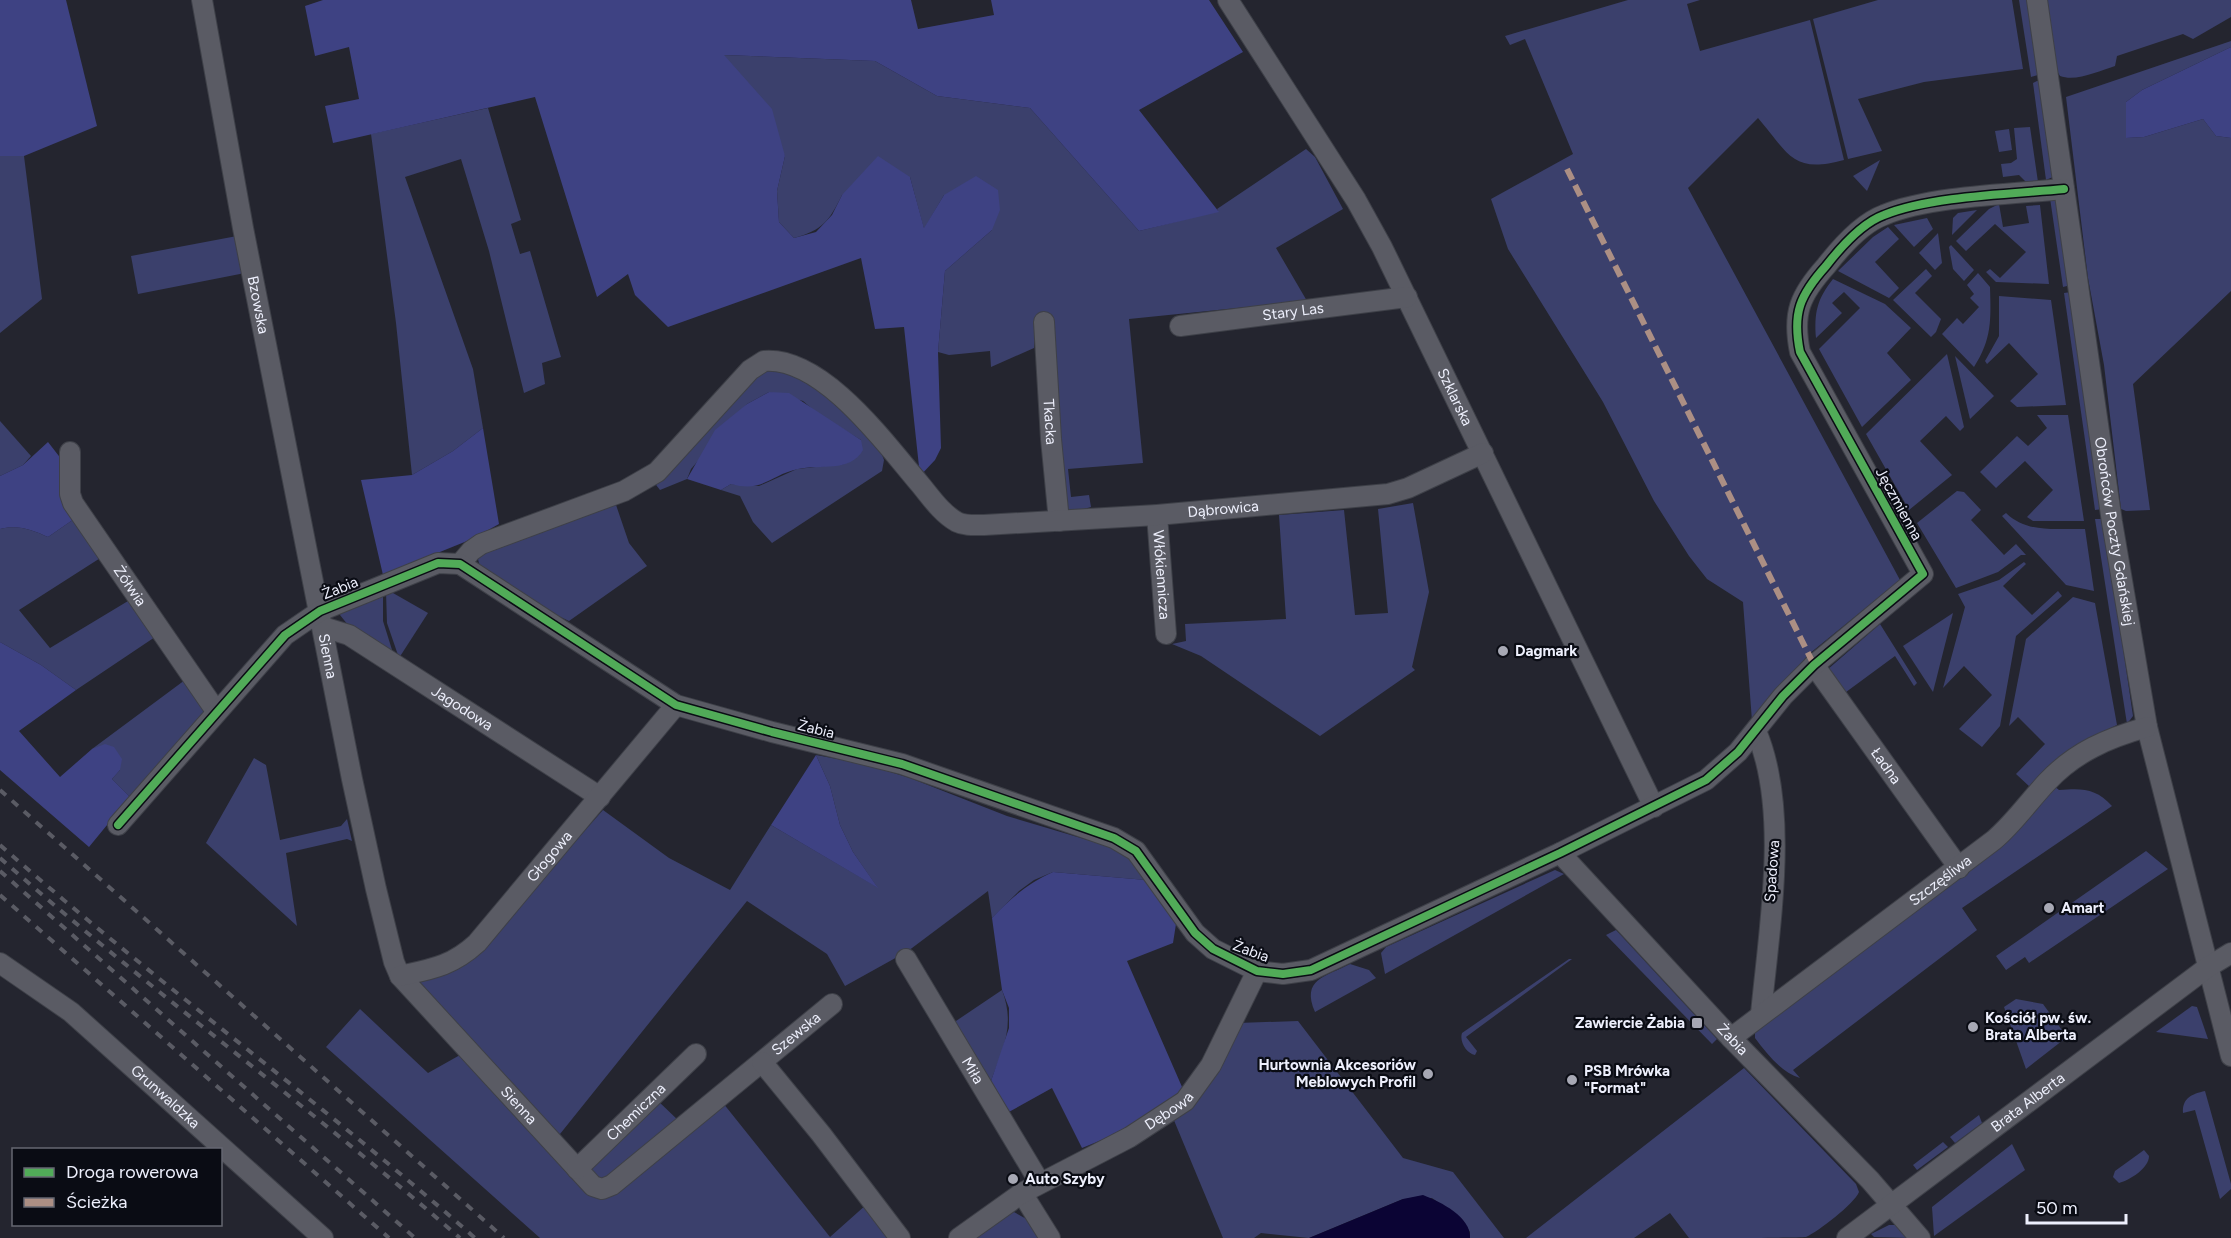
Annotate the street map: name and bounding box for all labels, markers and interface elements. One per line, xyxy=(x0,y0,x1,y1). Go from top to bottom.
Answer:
street label: Bzowska xyxy=(244,274,273,335)
street label: Stary Las xyxy=(1261,299,1325,324)
street label: Szklarska xyxy=(1433,365,1476,429)
street label: Tkacka xyxy=(1040,398,1061,446)
street label: Obrońców Poczty Gdańskiej xyxy=(2091,436,2139,627)
street label: Jęczmienna xyxy=(1872,465,1926,543)
street label: Dąbrowica xyxy=(1187,497,1259,521)
street label: Włókiennicza xyxy=(1149,529,1174,620)
street label: Żółwia xyxy=(110,562,150,610)
street label: Żabia xyxy=(319,573,361,603)
street label: Sienna xyxy=(314,632,341,680)
place label: Dagmark xyxy=(1515,642,1577,660)
marker: Dagmark xyxy=(1496,644,1510,658)
street label: Jagodowa xyxy=(428,682,496,734)
street label: Żabia xyxy=(796,716,836,742)
street label: Ładna xyxy=(1867,744,1905,788)
street label: Głogowa xyxy=(523,827,576,886)
street label: Spadowa xyxy=(1761,839,1783,903)
street label: Szczęśliwa xyxy=(1906,851,1975,910)
place label: Amart xyxy=(2061,899,2105,917)
marker: Amart xyxy=(2042,901,2056,915)
street label: Żabia xyxy=(1230,936,1272,966)
street label: Szewska xyxy=(768,1008,824,1059)
place label: Kościół pw. św. Brata Alberta xyxy=(1985,1009,2091,1044)
place label: Zawiercie Żabia xyxy=(1575,1013,1685,1032)
marker: Zawiercie Żabia xyxy=(1690,1016,1704,1030)
street label: Żabia xyxy=(1713,1020,1752,1059)
marker: Kościół pw. św. Brata Alberta xyxy=(1966,1020,1980,1034)
street label: Miła xyxy=(958,1054,988,1087)
place label: Hurtownia Akcesoriów Meblowych Profil xyxy=(1259,1056,1416,1091)
street label: Grunwaldzka xyxy=(127,1061,204,1132)
place label: PSB Mrówka "Format" xyxy=(1584,1062,1670,1097)
marker: Hurtownia Akcesoriów Meblowych Profil xyxy=(1421,1067,1435,1081)
street label: Brata Alberta xyxy=(1987,1069,2068,1136)
marker: PSB Mrówka "Format" xyxy=(1565,1073,1579,1087)
street label: Chemiczna xyxy=(603,1079,669,1145)
street label: Sienna xyxy=(497,1083,541,1128)
street label: Dębowa xyxy=(1141,1089,1197,1134)
legend xyxy=(12,1148,222,1226)
text: Droga rowerowa xyxy=(66,1161,198,1183)
place label: Auto Szyby xyxy=(1025,1170,1105,1188)
marker: Auto Szyby xyxy=(1006,1172,1020,1186)
scale bar xyxy=(2027,1187,2126,1225)
text: Ścieżka xyxy=(66,1191,127,1213)
text: 50 m xyxy=(2036,1197,2078,1219)

